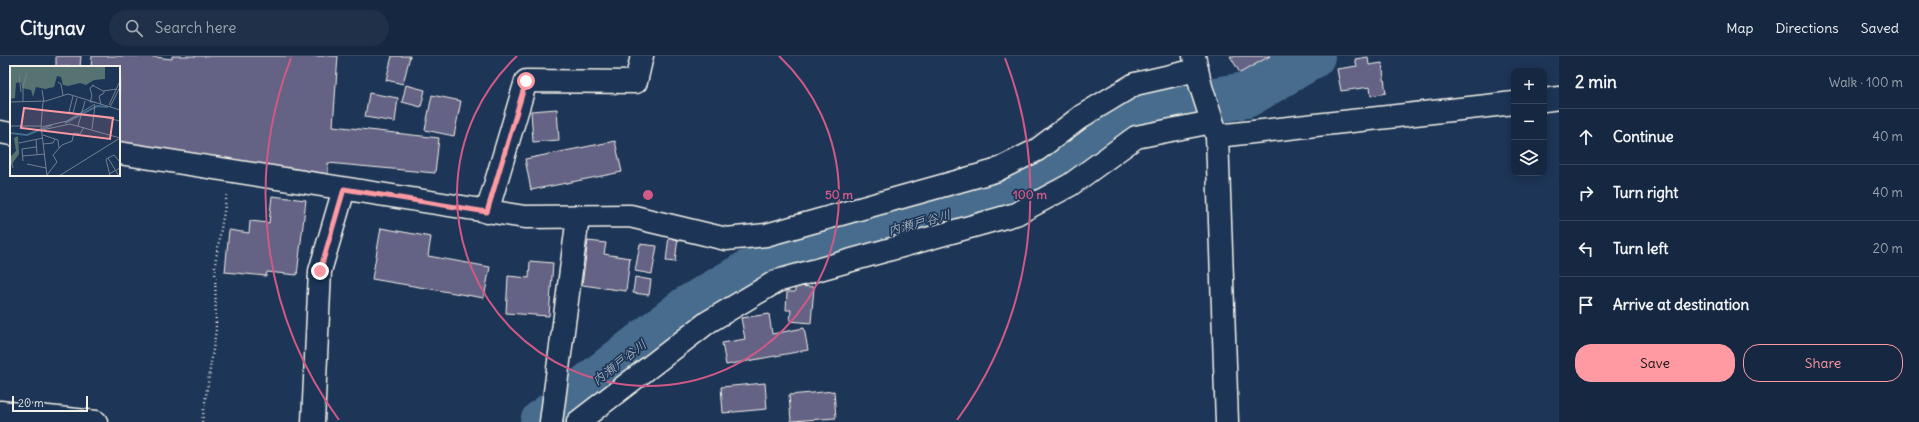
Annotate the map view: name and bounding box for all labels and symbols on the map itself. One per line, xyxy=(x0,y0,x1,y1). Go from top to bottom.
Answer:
inset map xyxy=(10,66,120,176)
route start xyxy=(517,72,535,90)
text: 50 m xyxy=(825,187,854,202)
text: 100 m xyxy=(1013,187,1047,202)
centre of rings xyxy=(641,188,655,202)
water label: 内瀬戸谷川 xyxy=(886,206,953,239)
route end xyxy=(311,262,329,280)
water label: 内瀬戸谷川 xyxy=(588,336,650,389)
scale bar xyxy=(12,394,88,413)

